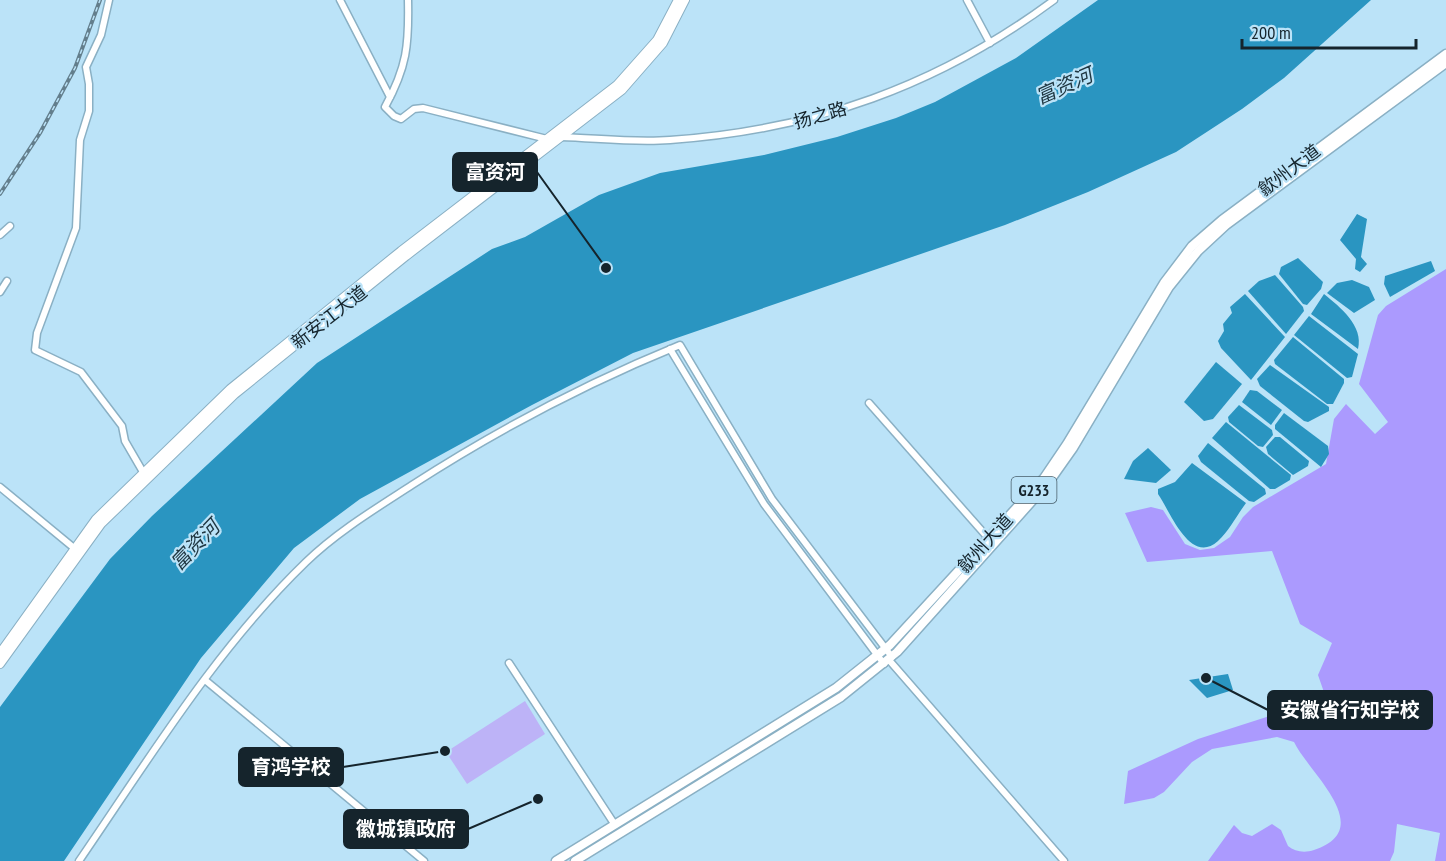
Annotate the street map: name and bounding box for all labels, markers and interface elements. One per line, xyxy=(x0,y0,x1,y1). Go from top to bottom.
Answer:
scale bar xyxy=(1242,12,1416,50)
text: 200 m xyxy=(1251,21,1291,44)
water label: 富资河 xyxy=(1031,60,1100,110)
street label: 扬之路 xyxy=(791,97,849,133)
street label: 歙州大道 xyxy=(1253,139,1325,201)
callout: 富资河 xyxy=(453,153,537,191)
text: 富资河 xyxy=(465,159,525,185)
street label: 新安江大道 xyxy=(286,280,372,354)
road number: G233 xyxy=(1012,477,1056,503)
street label: 歙州大道 xyxy=(952,509,1018,577)
water label: 富资河 xyxy=(165,512,228,576)
callout: 安徽省行知学校 xyxy=(1268,691,1432,729)
text: 安徽省行知学校 xyxy=(1280,697,1420,723)
callout: 育鸿学校 xyxy=(239,748,343,786)
text: 育鸿学校 xyxy=(251,754,331,780)
callout: 徽城镇政府 xyxy=(344,810,468,848)
text: 徽城镇政府 xyxy=(356,816,456,842)

